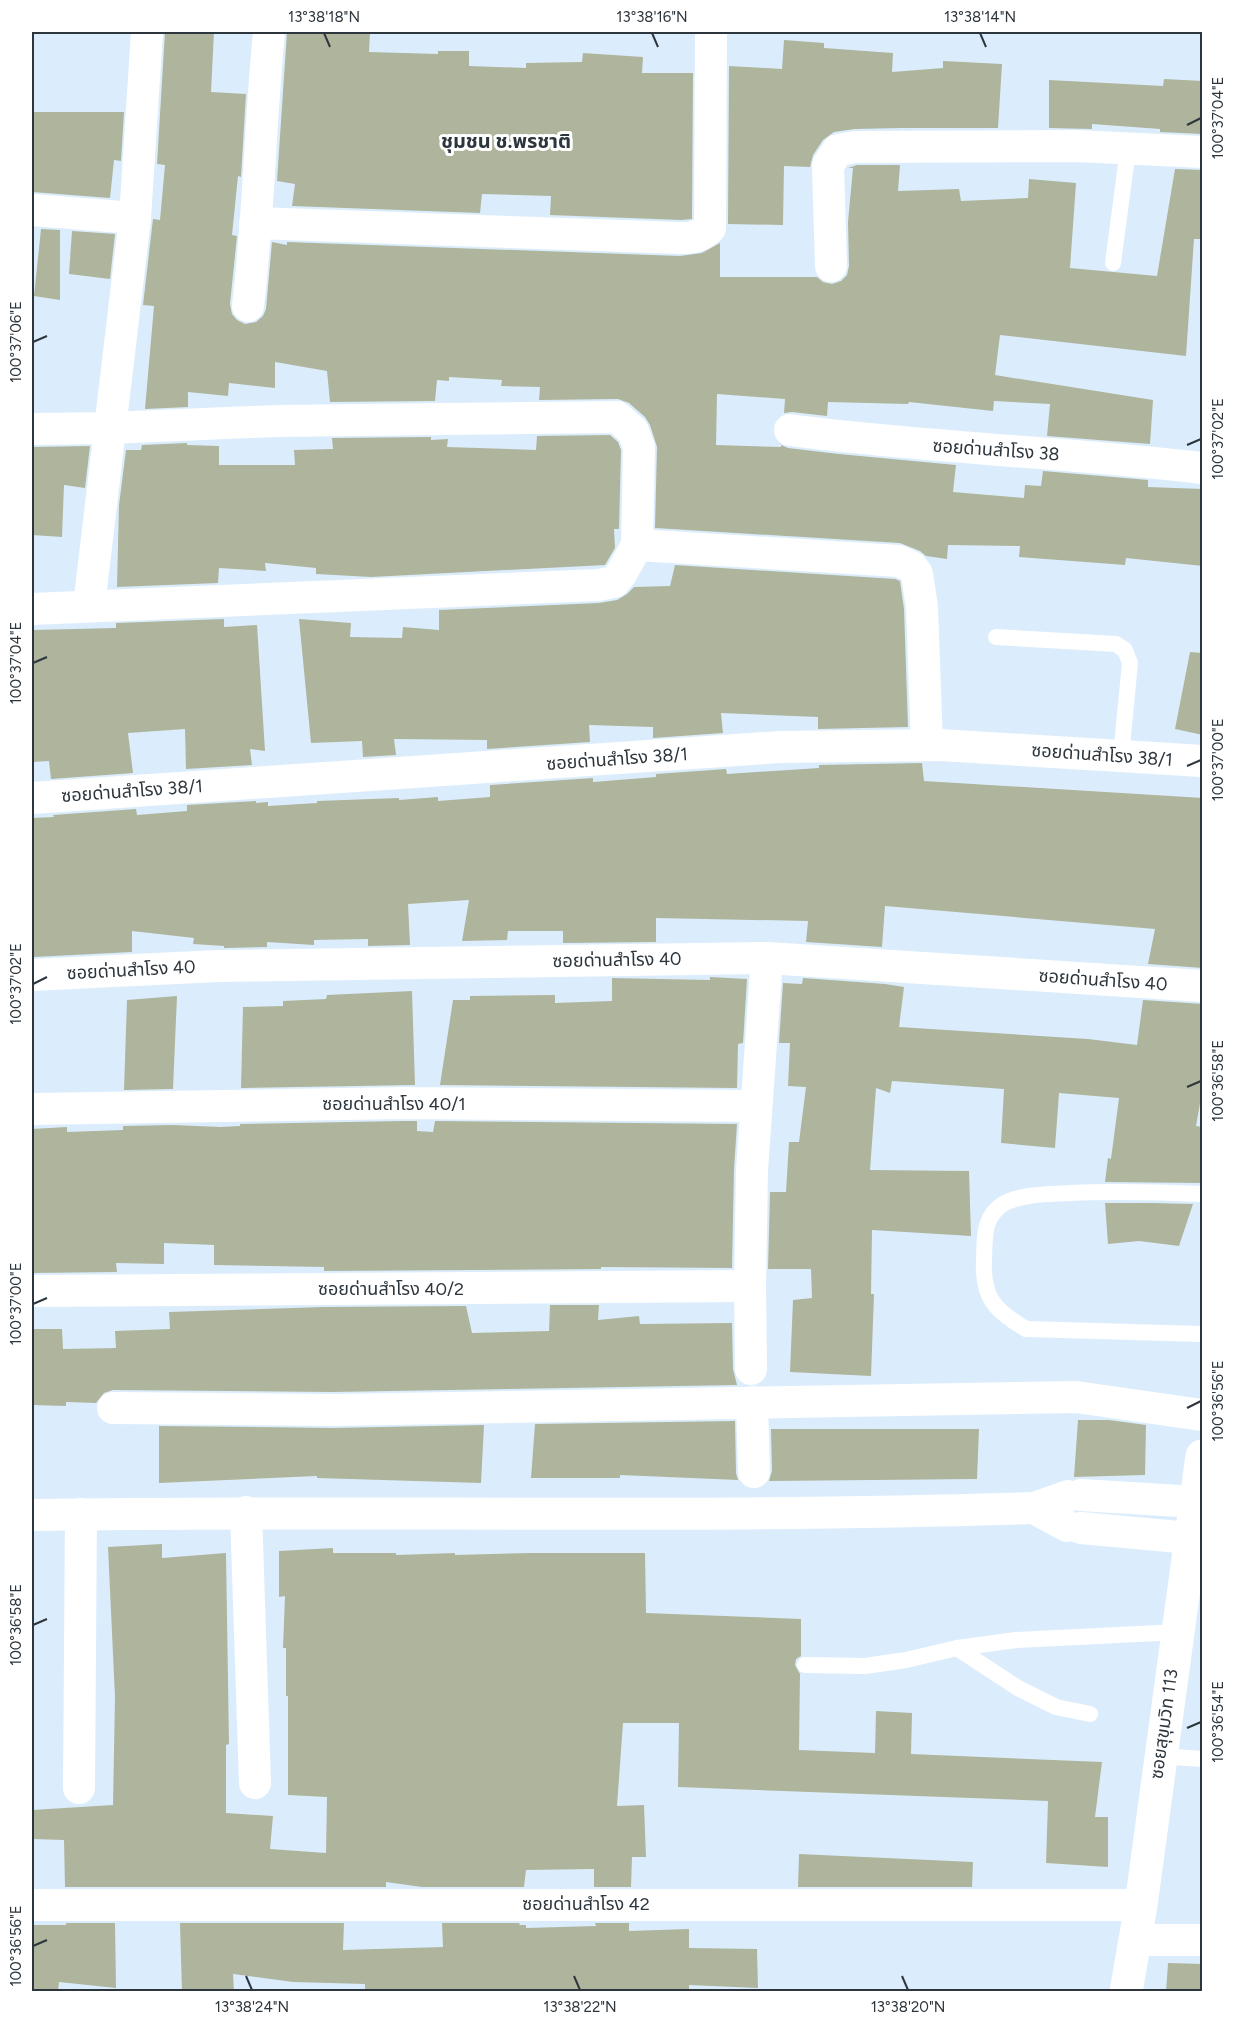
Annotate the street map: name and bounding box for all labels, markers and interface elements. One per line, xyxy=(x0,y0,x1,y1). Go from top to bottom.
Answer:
text: 13°38'18"N xyxy=(288,8,360,26)
text: 13°38'16"N xyxy=(616,8,688,26)
text: 13°38'14"N xyxy=(944,8,1016,26)
text: 100°37'04"E xyxy=(1209,77,1227,159)
district label: ชุมชน ช.พรชาติ xyxy=(441,129,571,153)
text: 100°37'06"E xyxy=(7,301,25,383)
text: 100°37'02"E xyxy=(1209,398,1227,480)
street label: ซอยด่านสำโรง 38 xyxy=(932,435,1060,465)
text: 100°37'04"E xyxy=(7,622,25,704)
text: 100°37'00"E xyxy=(1209,718,1227,802)
street label: ซอยด่านสำโรง 38/1 xyxy=(1031,739,1173,771)
street label: ซอยด่านสำโรง 38/1 xyxy=(546,743,688,775)
street label: ซอยด่านสำโรง 38/1 xyxy=(61,775,203,807)
text: 100°37'02"E xyxy=(7,943,25,1025)
street label: ซอยด่านสำโรง 40 xyxy=(552,948,682,972)
street label: ซอยด่านสำโรง 40 xyxy=(66,956,196,984)
street label: ซอยด่านสำโรง 40 xyxy=(1038,965,1168,995)
text: 100°36'58"E xyxy=(1209,1040,1227,1122)
street label: ซอยด่านสำโรง 40/1 xyxy=(322,1093,466,1115)
text: 100°37'00"E xyxy=(7,1262,25,1346)
street label: ซอยด่านสำโรง 40/2 xyxy=(318,1278,464,1300)
text: 100°36'56"E xyxy=(1209,1360,1227,1442)
text: 100°36'58"E xyxy=(7,1584,25,1666)
street label: ซอยสุขุมวิท 113 xyxy=(1145,1667,1183,1781)
text: 100°36'54"E xyxy=(1209,1681,1227,1763)
street label: ซอยด่านสำโรง 42 xyxy=(522,1893,650,1915)
text: 100°36'56"E xyxy=(7,1905,25,1987)
text: 13°38'24"N xyxy=(215,1998,289,2016)
text: 13°38'22"N xyxy=(543,1998,617,2016)
text: 13°38'20"N xyxy=(871,1998,945,2016)

